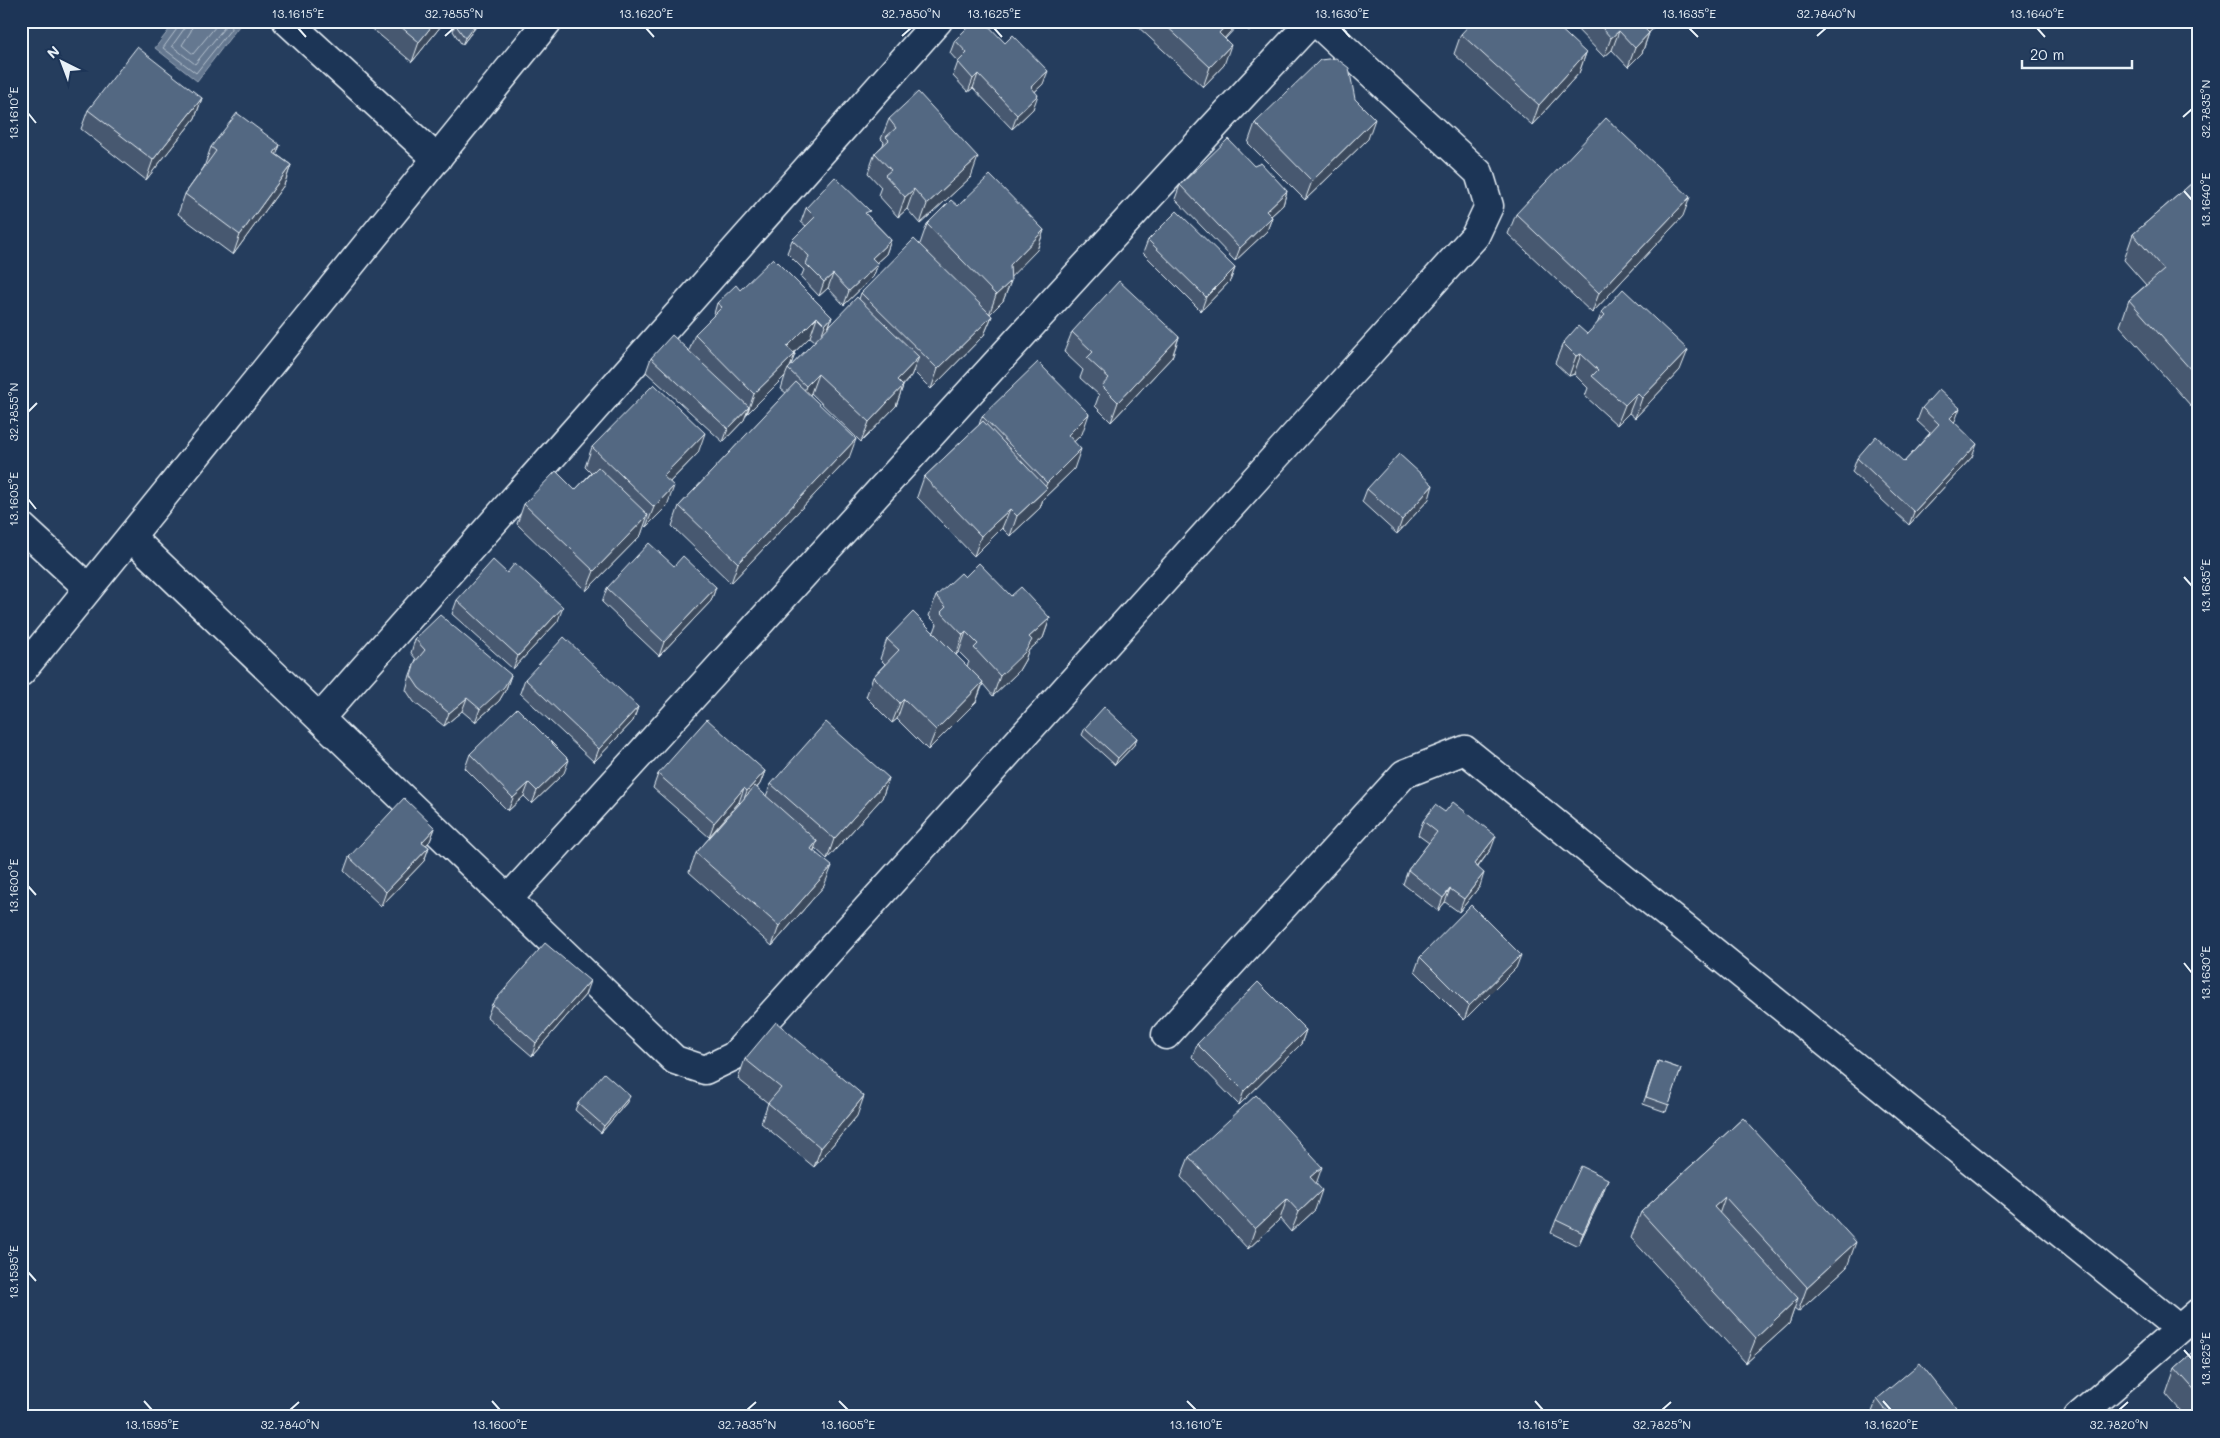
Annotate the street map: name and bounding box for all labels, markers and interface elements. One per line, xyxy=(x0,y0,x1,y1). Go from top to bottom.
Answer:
text: 13.1615°E xyxy=(272,5,324,21)
text: 32.7855°N xyxy=(425,5,483,21)
text: 13.1620°E xyxy=(619,5,673,21)
text: 32.7850°N xyxy=(881,5,941,21)
text: 13.1625°E xyxy=(967,5,1021,21)
text: 13.1630°E xyxy=(1315,5,1369,21)
text: 13.1635°E xyxy=(1662,5,1716,21)
text: 32.7840°N xyxy=(1796,5,1856,21)
text: 13.1640°E xyxy=(2010,5,2064,21)
north arrow xyxy=(38,38,88,88)
scale bar xyxy=(2022,38,2132,70)
text: N xyxy=(43,41,63,63)
text: 20 m xyxy=(2030,44,2064,64)
text: 32.7835°N xyxy=(2197,80,2213,138)
text: 13.1610°E xyxy=(5,86,21,139)
text: 13.1640°E xyxy=(2197,173,2213,227)
text: 32.7855°N xyxy=(5,383,21,441)
text: 13.1605°E xyxy=(5,472,21,526)
text: 13.1635°E xyxy=(2197,559,2213,613)
text: 13.1600°E xyxy=(5,858,21,913)
text: 13.1630°E xyxy=(2197,946,2213,1000)
text: 13.1595°E xyxy=(5,1245,21,1299)
text: 13.1625°E xyxy=(2197,1332,2213,1386)
text: 13.1595°E xyxy=(125,1416,179,1432)
text: 32.7840°N xyxy=(260,1416,320,1432)
text: 13.1600°E xyxy=(473,1416,528,1432)
text: 32.7835°N xyxy=(718,1416,776,1432)
text: 13.1605°E xyxy=(821,1416,875,1432)
text: 13.1610°E xyxy=(1170,1416,1223,1432)
text: 13.1615°E xyxy=(1517,1416,1569,1432)
text: 32.7825°N xyxy=(1633,1416,1691,1432)
text: 13.1620°E xyxy=(1864,1416,1918,1432)
text: 32.7820°N xyxy=(2090,1416,2148,1432)

